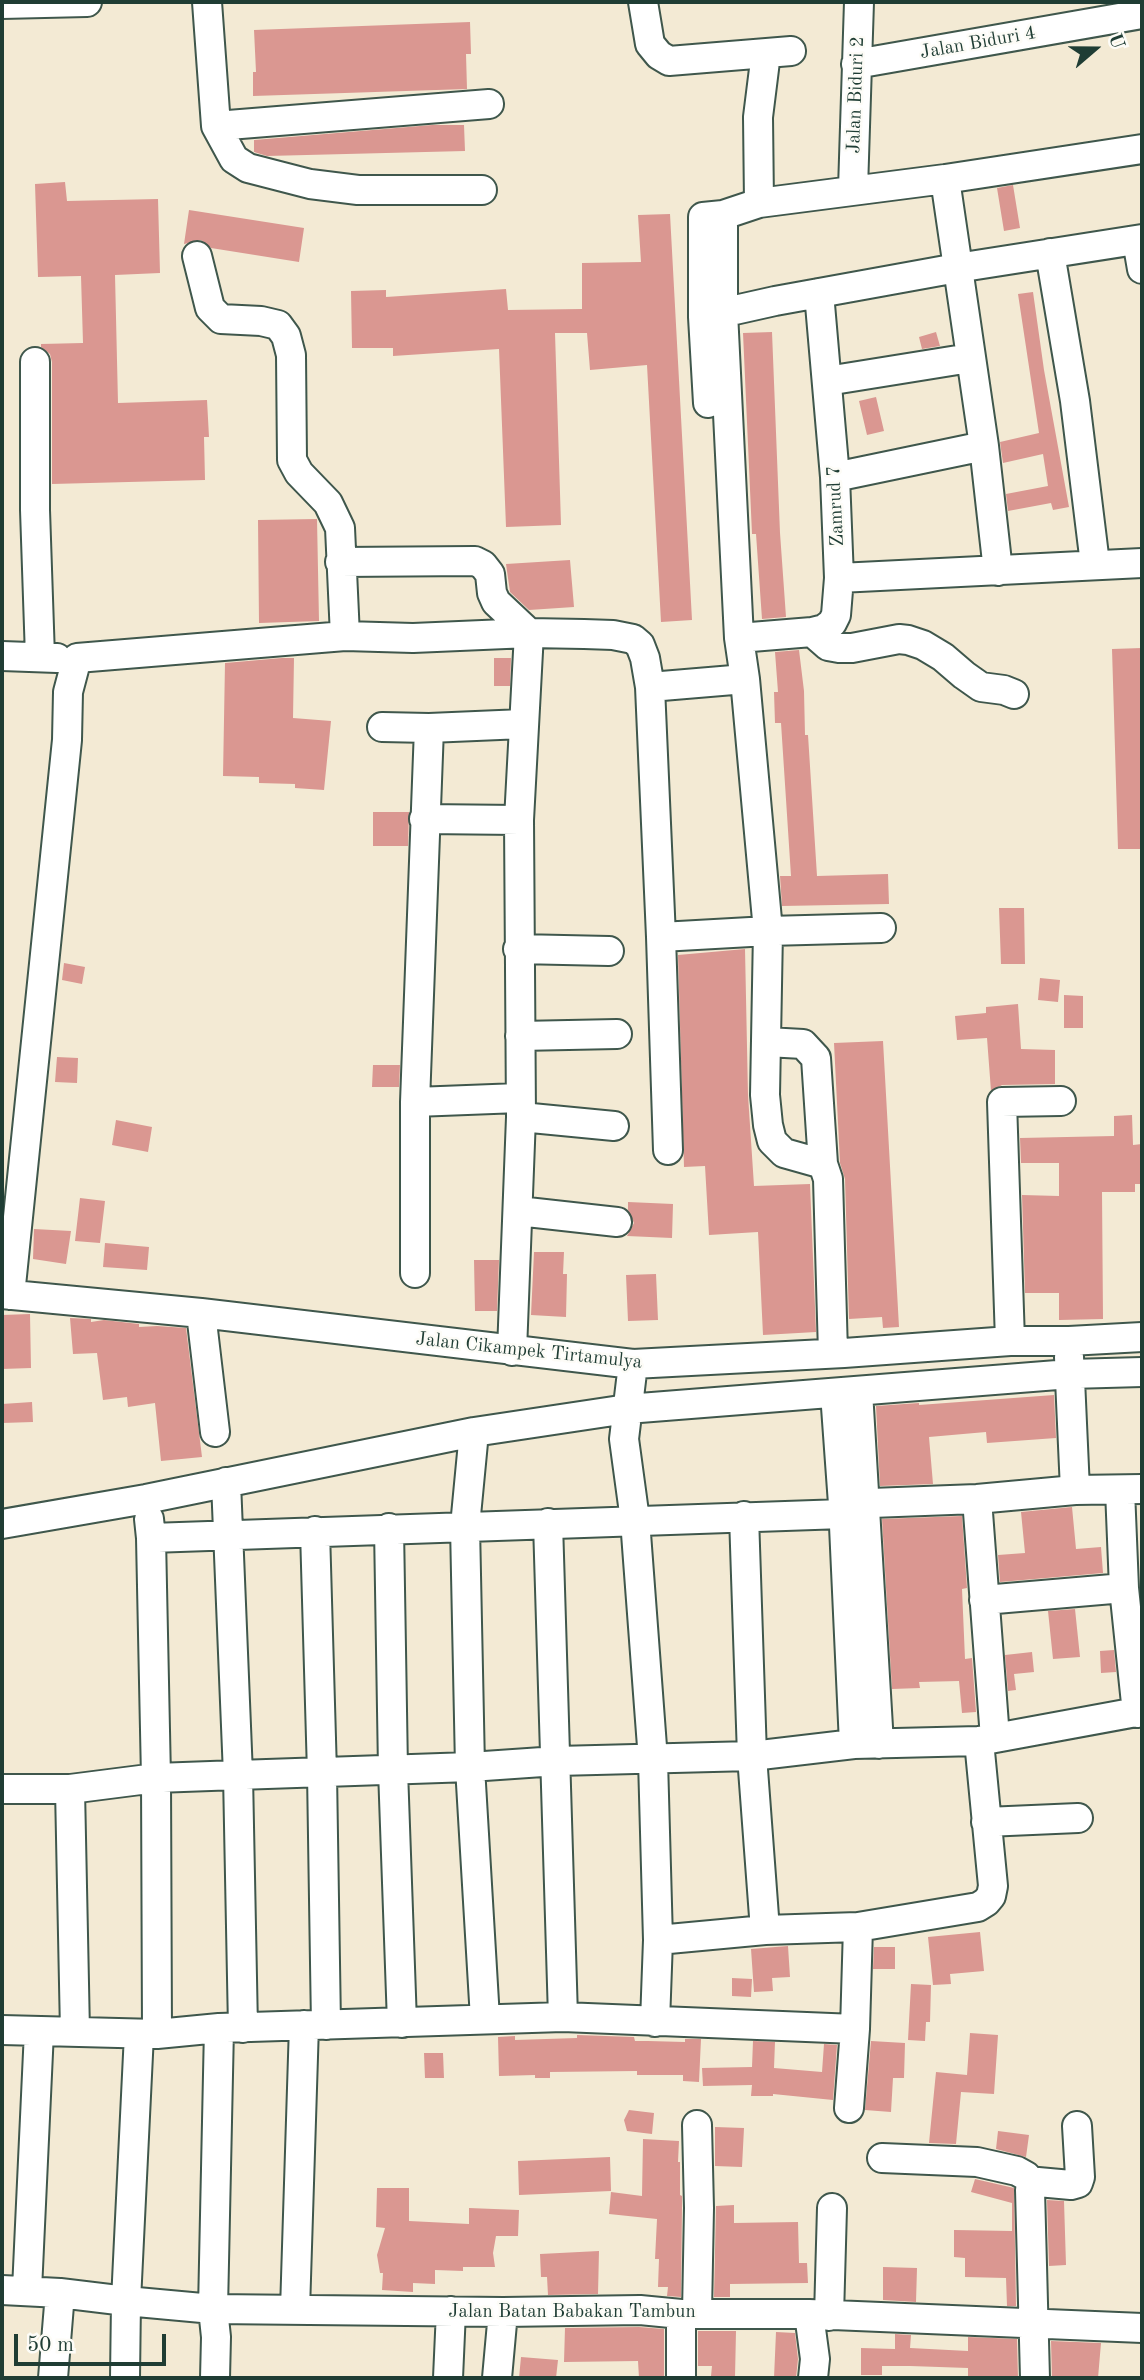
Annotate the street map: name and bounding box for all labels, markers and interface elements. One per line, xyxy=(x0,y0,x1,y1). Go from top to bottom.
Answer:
north arrow xyxy=(1060,14,1130,84)
street label: Jalan Biduri 4 xyxy=(918,22,1038,64)
text: U xyxy=(1104,31,1127,52)
street label: Jalan Biduri 2 xyxy=(843,36,869,154)
street label: Zamrud 7 xyxy=(822,465,850,547)
street label: Jalan Cikampek Tirtamulya xyxy=(415,1328,643,1374)
street label: Jalan Batan Babakan Tambun xyxy=(448,2301,696,2323)
scale bar xyxy=(18,2320,170,2364)
text: 50 m xyxy=(27,2335,74,2356)

